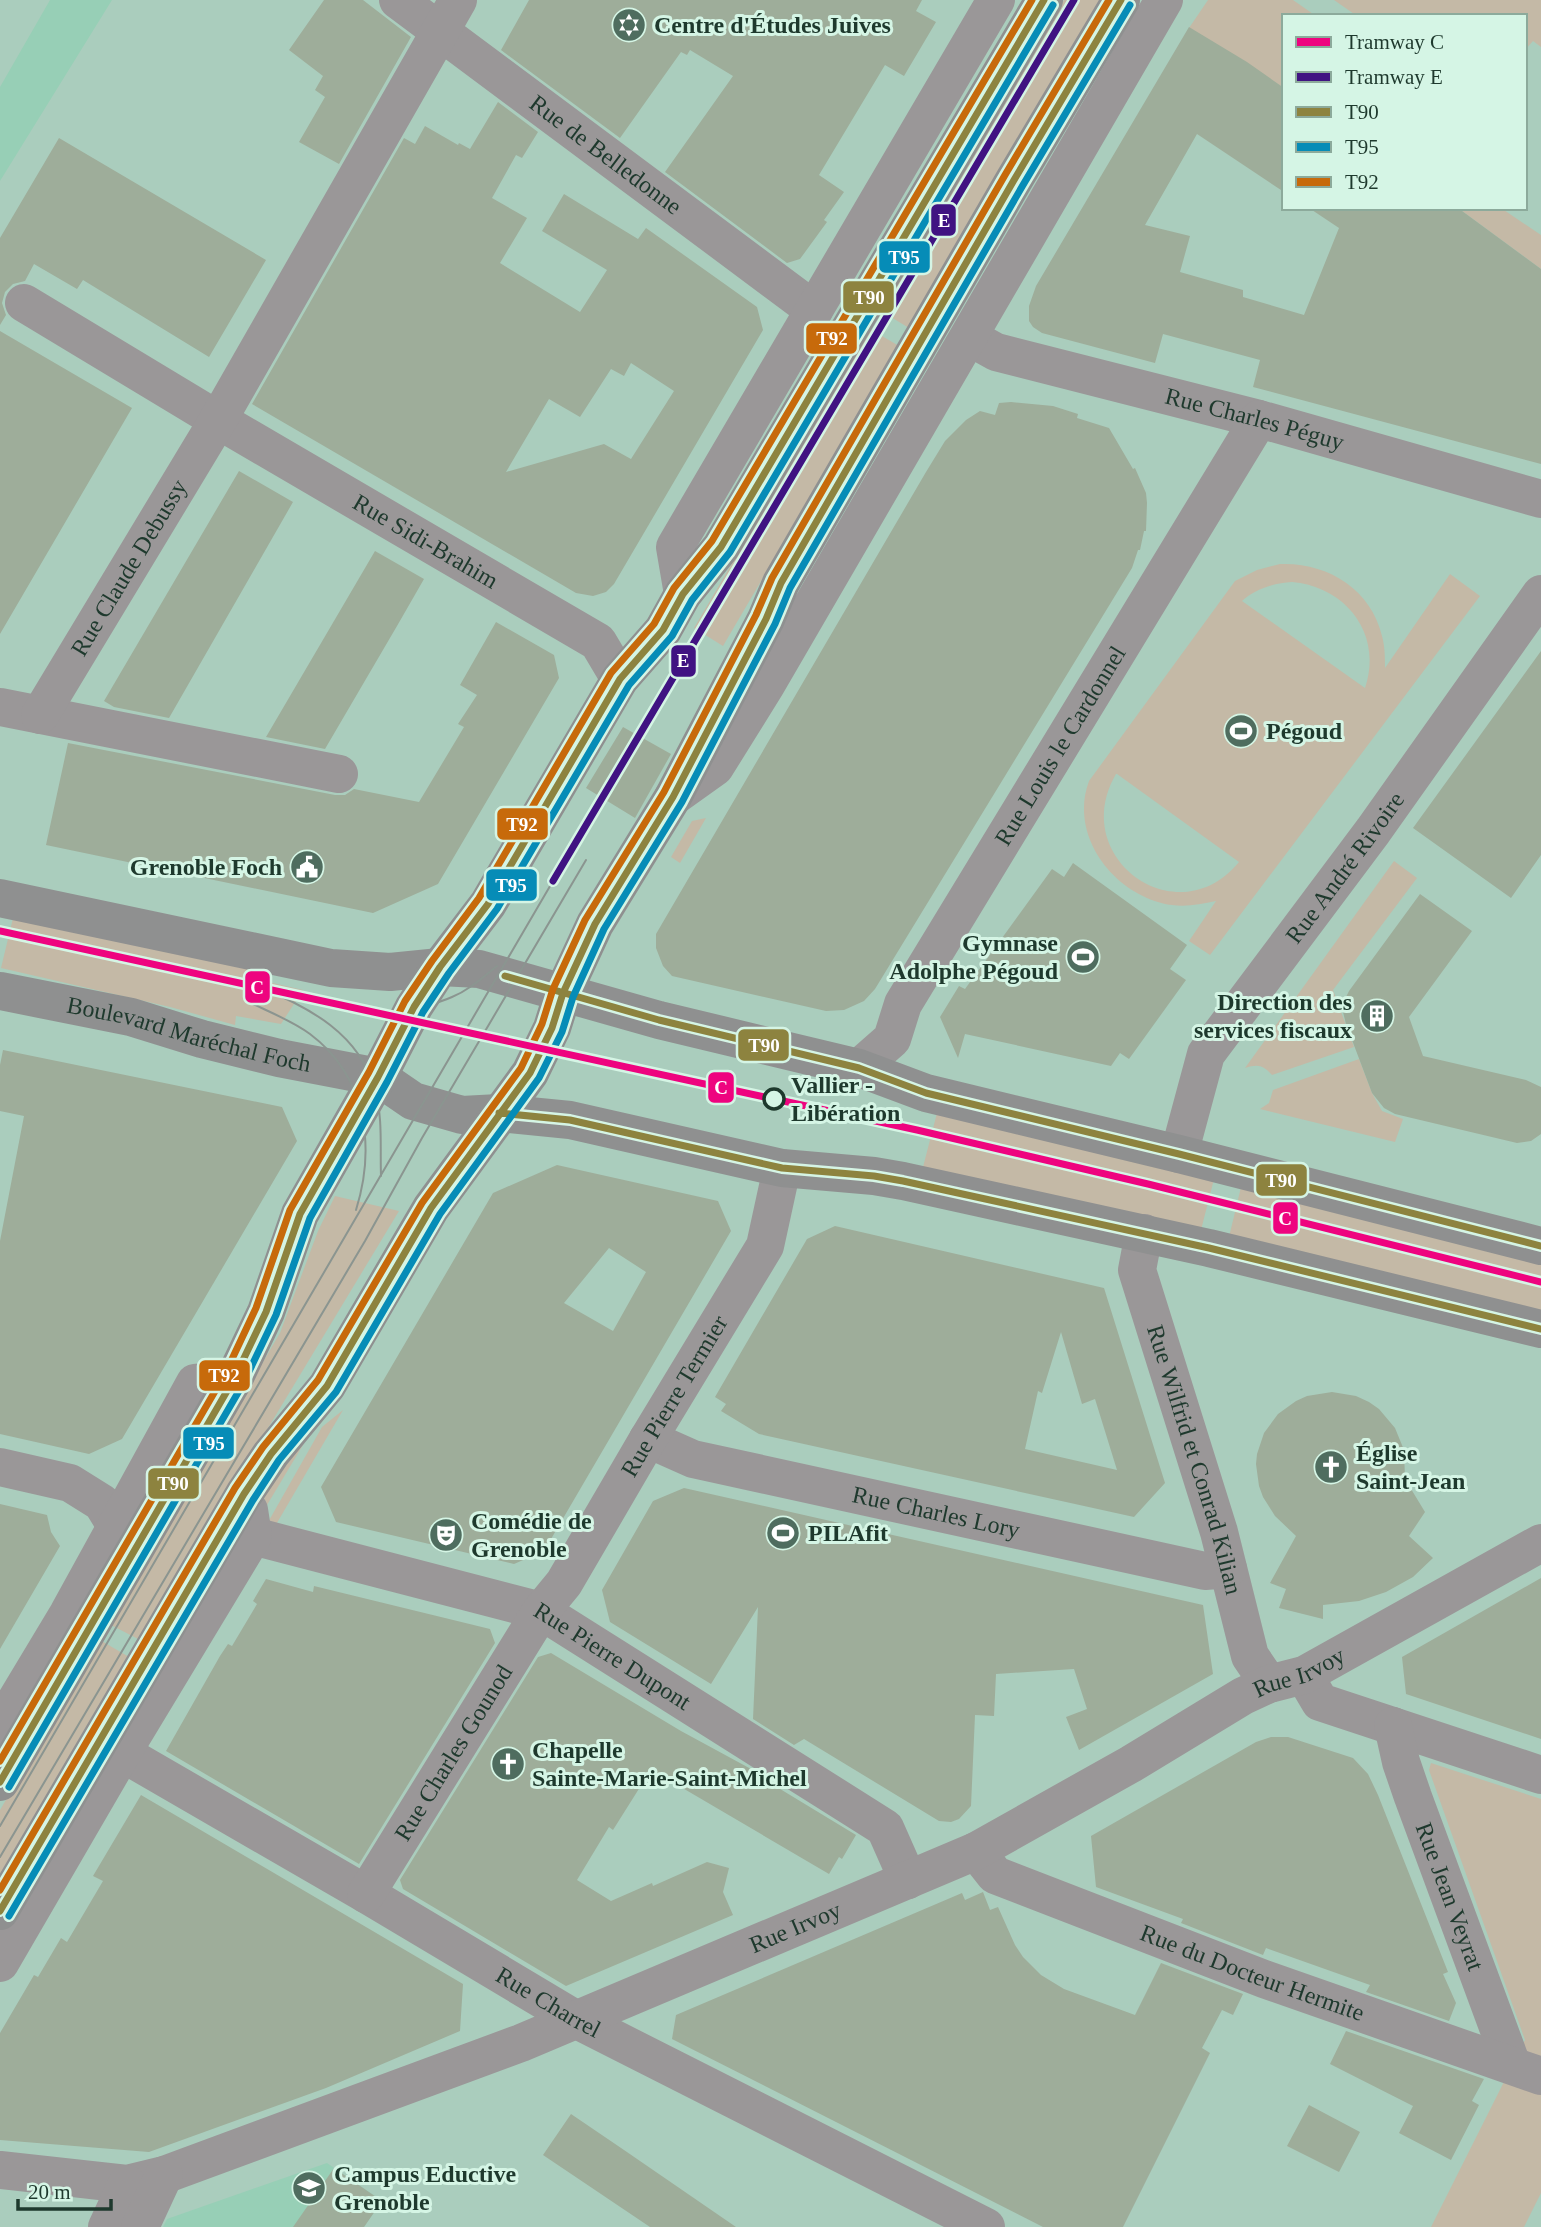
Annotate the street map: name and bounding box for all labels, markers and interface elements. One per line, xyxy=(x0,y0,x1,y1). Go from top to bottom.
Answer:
synagogue icon: Centre d'Études Juives xyxy=(610,6,648,44)
place label: Centre d'Études Juives xyxy=(654,12,891,38)
legend xyxy=(1282,14,1527,210)
text: Tramway C xyxy=(1345,30,1444,54)
text: Tramway E xyxy=(1345,65,1443,89)
street label: Rue de Belledonne xyxy=(525,90,687,220)
text: T90 xyxy=(1345,100,1379,124)
text: T95 xyxy=(1345,135,1379,159)
text: T92 xyxy=(1345,170,1379,194)
line badge: E xyxy=(930,203,957,237)
text: E xyxy=(938,210,950,231)
line badge: T95 xyxy=(878,240,931,274)
text: T95 xyxy=(888,247,920,268)
line badge: T90 xyxy=(842,280,895,314)
text: T90 xyxy=(853,287,885,308)
line badge: T92 xyxy=(805,322,858,355)
text: T92 xyxy=(816,328,848,349)
street label: Rue Charles Péguy xyxy=(1162,383,1347,455)
street label: Rue Claude Debussy xyxy=(66,475,192,661)
street label: Rue Sidi-Brahim xyxy=(349,489,503,594)
street label: Rue Louis le Cardonnel xyxy=(990,641,1131,850)
line badge: E xyxy=(670,644,697,678)
text: E xyxy=(677,650,689,671)
sports icon: Pégoud xyxy=(1222,712,1260,750)
place label: Pégoud xyxy=(1266,718,1343,744)
street label: Rue André Rivoire xyxy=(1281,787,1409,948)
line badge: T92 xyxy=(496,807,549,841)
text: T92 xyxy=(506,814,538,835)
public building icon: Grenoble Foch xyxy=(288,848,326,886)
place label: Grenoble Foch xyxy=(130,854,282,880)
line badge: T95 xyxy=(485,868,538,902)
text: T95 xyxy=(495,875,527,896)
place label: Gymnase Adolphe Pégoud xyxy=(889,930,1059,984)
sports icon: Gymnase Adolphe Pégoud xyxy=(1064,938,1102,976)
line badge: C xyxy=(244,970,271,1004)
text: C xyxy=(250,977,264,998)
place label: Direction des services fiscaux xyxy=(1194,989,1352,1043)
street label: Boulevard Maréchal Foch xyxy=(65,992,313,1077)
building icon: Direction des services fiscaux xyxy=(1358,997,1396,1035)
line badge: T90 xyxy=(737,1028,790,1062)
text: T90 xyxy=(748,1035,780,1056)
line badge: C xyxy=(707,1071,735,1104)
place label: Vallier - Libération xyxy=(791,1072,900,1126)
text: C xyxy=(714,1077,728,1098)
marker: Vallier - Libération xyxy=(763,1088,785,1110)
line badge: T90 xyxy=(1255,1163,1308,1197)
text: T90 xyxy=(1265,1170,1297,1191)
line badge: C xyxy=(1272,1201,1299,1235)
text: C xyxy=(1278,1208,1292,1229)
street label: Rue Pierre Termier xyxy=(616,1311,733,1481)
street label: Rue Wilfrid et Conrad Kilian xyxy=(1142,1322,1247,1597)
line badge: T92 xyxy=(198,1359,251,1392)
text: T92 xyxy=(208,1365,240,1386)
line badge: T95 xyxy=(182,1426,235,1460)
text: T95 xyxy=(193,1433,225,1454)
place label: Église Saint-Jean xyxy=(1356,1440,1465,1494)
church icon: Église Saint-Jean xyxy=(1312,1448,1350,1486)
line badge: T90 xyxy=(147,1467,200,1500)
text: T90 xyxy=(157,1473,189,1494)
street label: Rue Charles Lory xyxy=(850,1481,1022,1543)
place label: Comédie de Grenoble xyxy=(471,1508,592,1562)
sports icon: PILAfit xyxy=(764,1514,802,1552)
theatre icon: Comédie de Grenoble xyxy=(427,1516,465,1554)
place label: PILAfit xyxy=(808,1520,888,1546)
street label: Rue Pierre Dupont xyxy=(529,1597,696,1715)
street label: Rue Irvoy xyxy=(1249,1642,1349,1703)
street label: Rue Charles Gounod xyxy=(389,1660,517,1845)
place label: Chapelle Sainte-Marie-Saint-Michel xyxy=(532,1737,807,1791)
church icon: Chapelle Sainte-Marie-Saint-Michel xyxy=(489,1745,527,1783)
street label: Rue Jean Veyrat xyxy=(1411,1819,1489,1974)
street label: Rue Irvoy xyxy=(746,1897,845,1958)
street label: Rue du Docteur Hermite xyxy=(1137,1920,1368,2026)
street label: Rue Charrel xyxy=(491,1962,605,2043)
place label: Campus Eductive Grenoble xyxy=(334,2161,516,2215)
scale bar xyxy=(18,2168,110,2212)
school or university icon: Campus Eductive Grenoble xyxy=(290,2169,328,2207)
text: 20 m xyxy=(28,2180,71,2204)

